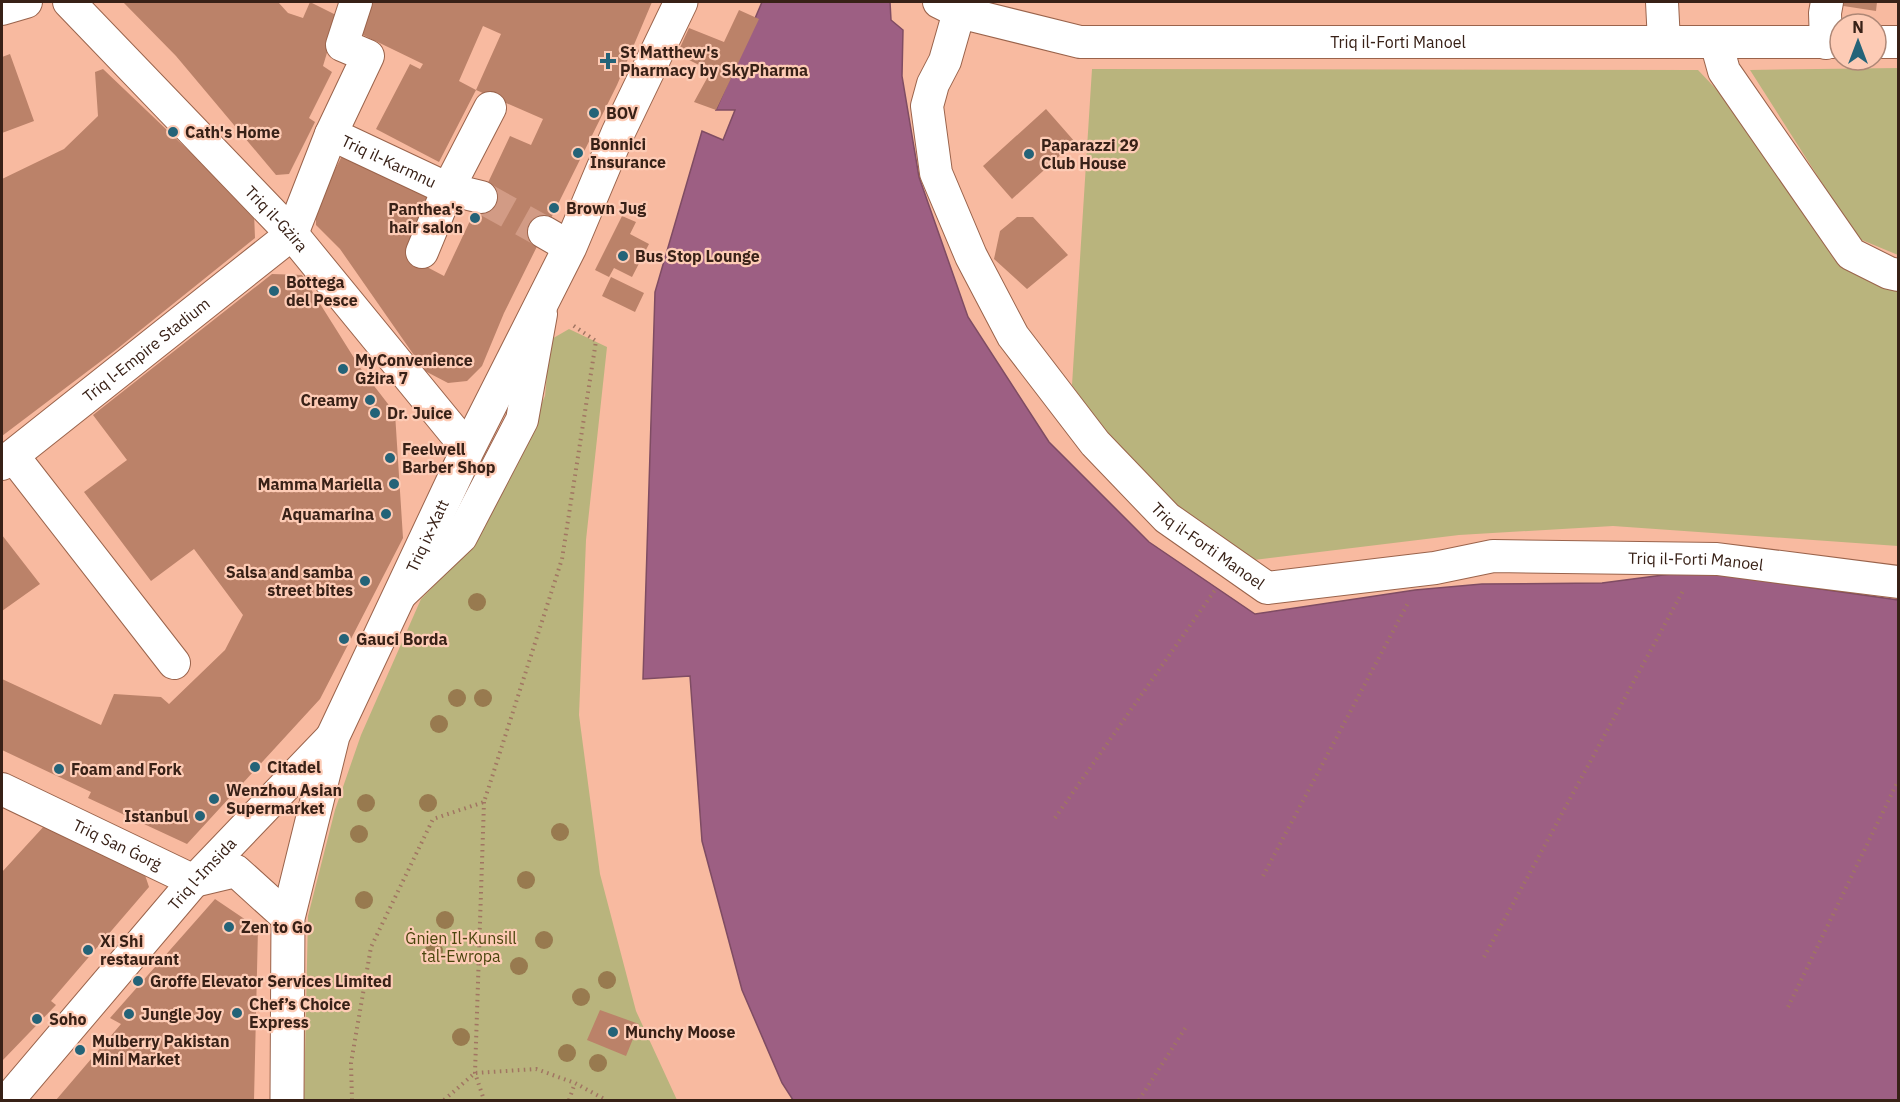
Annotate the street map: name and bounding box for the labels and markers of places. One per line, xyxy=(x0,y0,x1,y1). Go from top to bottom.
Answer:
place label: St Matthew's Pharmacy by SkyPharma xyxy=(620,42,808,80)
marker: St Matthew's Pharmacy by SkyPharma xyxy=(601,54,615,68)
place label: BOV xyxy=(606,103,639,123)
marker: BOV xyxy=(587,106,601,120)
place label: Cath's Home xyxy=(185,122,280,142)
marker: Cath's Home xyxy=(166,125,180,139)
place label: Bonnici Insurance xyxy=(590,134,666,172)
place label: Paparazzi 29 Club House xyxy=(1041,135,1139,173)
marker: Bonnici Insurance xyxy=(571,146,585,160)
marker: Paparazzi 29 Club House xyxy=(1022,147,1036,161)
place label: Brown Jug xyxy=(566,198,646,218)
place label: Panthea's hair salon xyxy=(388,199,463,237)
marker: Brown Jug xyxy=(547,201,561,215)
marker: Panthea's hair salon xyxy=(468,211,482,225)
place label: Bus Stop Lounge xyxy=(635,246,760,266)
marker: Bus Stop Lounge xyxy=(616,249,630,263)
place label: Bottega del Pesce xyxy=(286,272,358,310)
marker: Bottega del Pesce xyxy=(267,284,281,298)
place label: MyConvenience Gżira 7 xyxy=(355,350,473,388)
marker: MyConvenience Gżira 7 xyxy=(336,362,350,376)
place label: Creamy xyxy=(300,390,358,410)
marker: Creamy xyxy=(363,393,377,407)
place label: Dr. Juice xyxy=(387,403,452,423)
marker: Dr. Juice xyxy=(368,406,382,420)
place label: Feelwell Barber Shop xyxy=(402,439,496,477)
marker: Feelwell Barber Shop xyxy=(383,451,397,465)
place label: Mamma Mariella xyxy=(257,474,382,494)
marker: Mamma Mariella xyxy=(387,477,401,491)
place label: Aquamarina xyxy=(282,504,374,524)
marker: Aquamarina xyxy=(379,507,393,521)
place label: Salsa and samba street bites xyxy=(226,562,353,600)
marker: Salsa and samba street bites xyxy=(358,574,372,588)
place label: Gauci Borda xyxy=(356,629,448,649)
marker: Gauci Borda xyxy=(337,632,351,646)
place label: Citadel xyxy=(267,757,321,777)
place label: Foam and Fork xyxy=(71,759,183,779)
marker: Citadel xyxy=(248,760,262,774)
marker: Foam and Fork xyxy=(52,762,66,776)
place label: Wenzhou Asian Supermarket xyxy=(226,780,342,818)
marker: Wenzhou Asian Supermarket xyxy=(207,792,221,806)
place label: Istanbul xyxy=(124,806,188,826)
marker: Istanbul xyxy=(193,809,207,823)
place label: Zen to Go xyxy=(241,917,312,937)
marker: Zen to Go xyxy=(222,920,236,934)
place label: Xi Shi restaurant xyxy=(100,931,179,969)
marker: Xi Shi restaurant xyxy=(81,943,95,957)
place label: Groffe Elevator Services Limited xyxy=(150,971,392,991)
marker: Groffe Elevator Services Limited xyxy=(131,974,145,988)
place label: Chef’s Choice Express xyxy=(249,994,350,1032)
place label: Jungle Joy xyxy=(141,1004,222,1024)
marker: Chef’s Choice Express xyxy=(230,1006,244,1020)
marker: Jungle Joy xyxy=(122,1007,136,1021)
place label: Soho xyxy=(49,1009,87,1029)
marker: Soho xyxy=(30,1012,44,1026)
place label: Munchy Moose xyxy=(625,1022,735,1042)
marker: Munchy Moose xyxy=(606,1025,620,1039)
place label: Mulberry Pakistan Mini Market xyxy=(92,1031,229,1069)
marker: Mulberry Pakistan Mini Market xyxy=(73,1043,87,1057)

